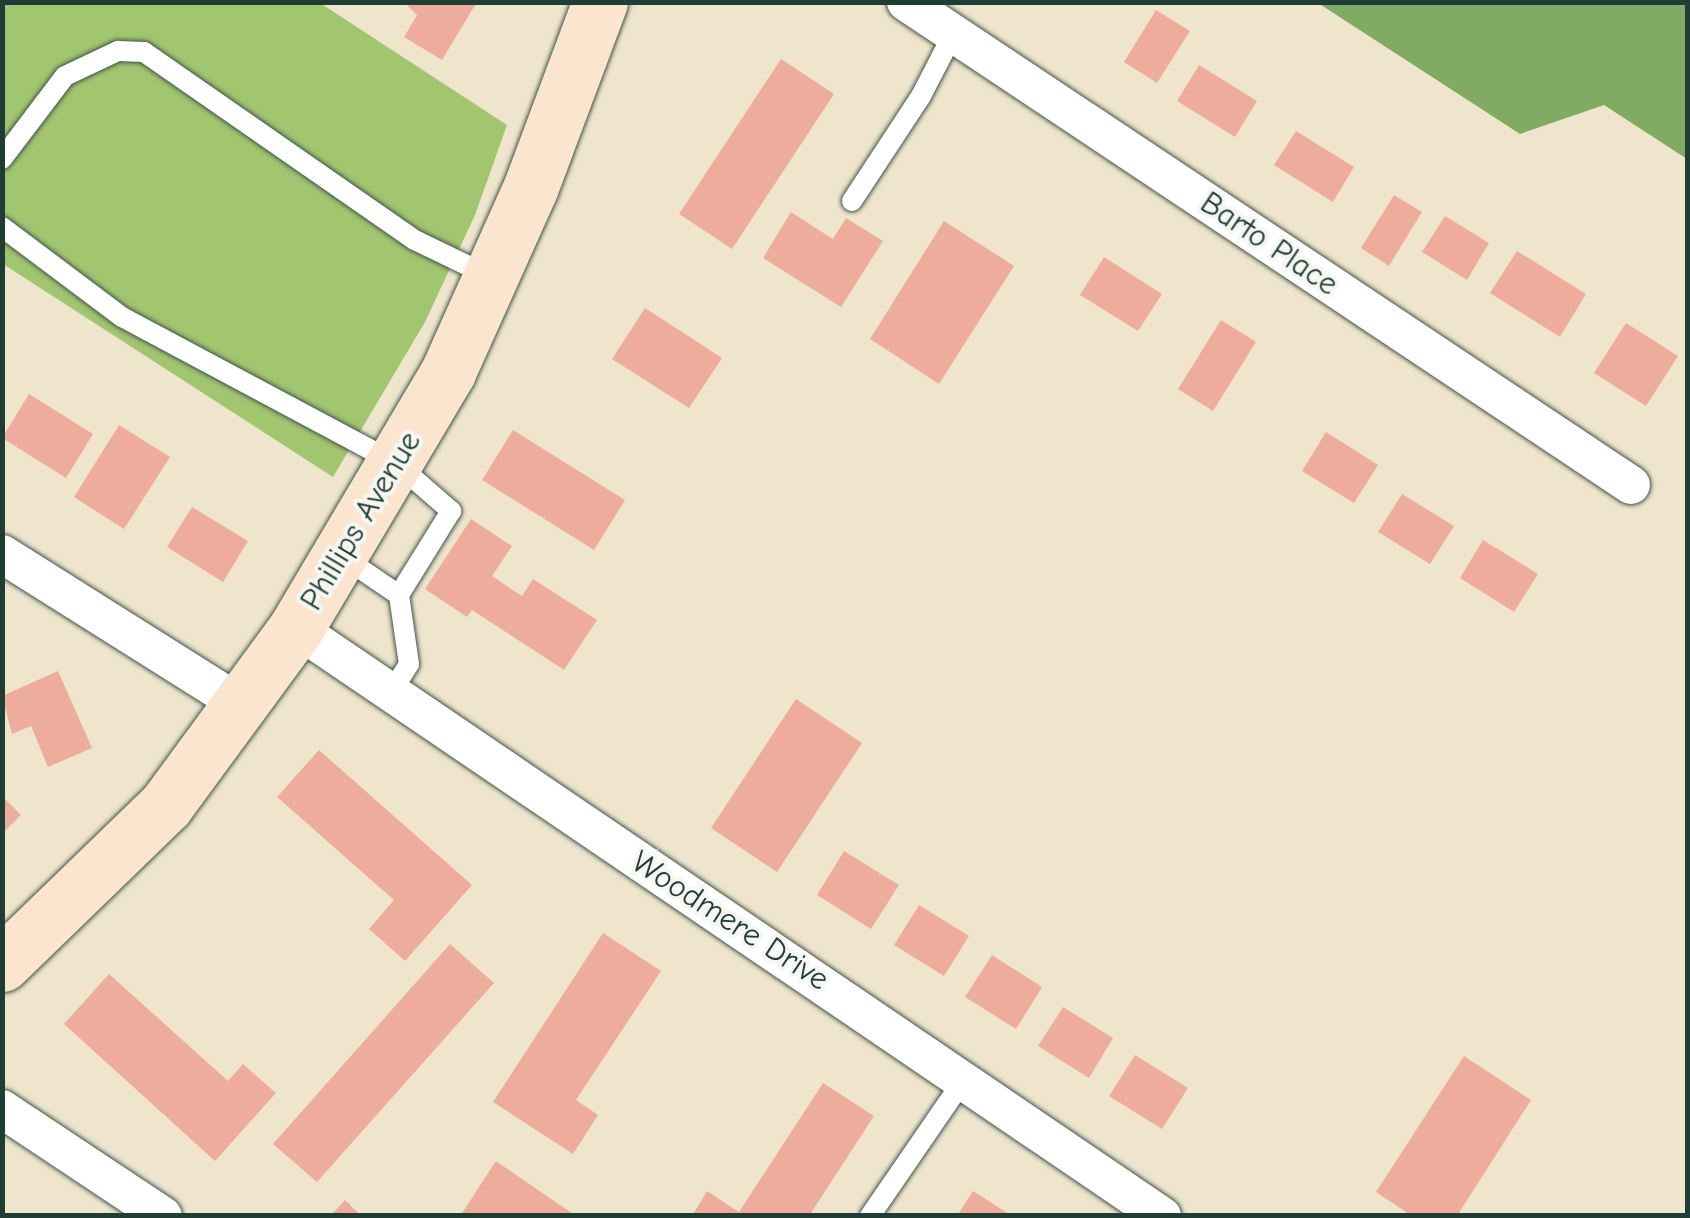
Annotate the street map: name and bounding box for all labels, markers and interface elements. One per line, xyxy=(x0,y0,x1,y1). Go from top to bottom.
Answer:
street label: Barto Place xyxy=(1193,184,1345,304)
street label: Phillips Avenue xyxy=(293,425,429,617)
street label: Woodmere Drive xyxy=(624,843,836,999)

